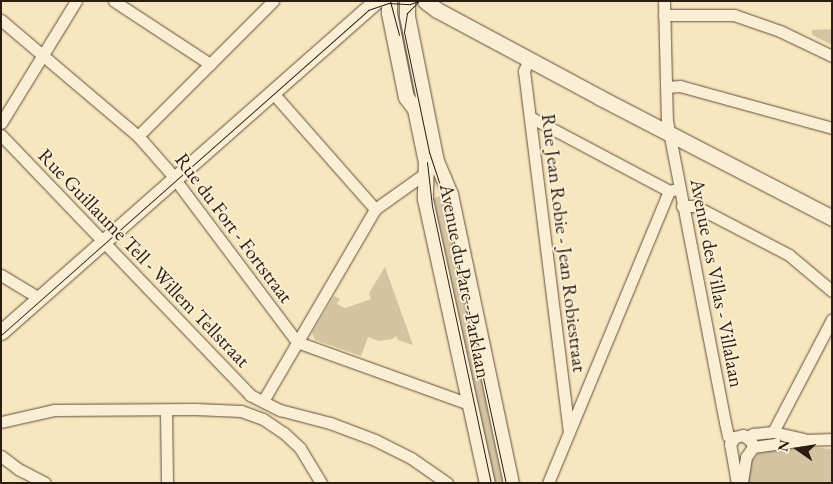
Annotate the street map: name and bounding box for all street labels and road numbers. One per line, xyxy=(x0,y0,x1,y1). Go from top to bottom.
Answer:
street label: Rue Jean Robie - Jean Robiestraat xyxy=(536,112,592,374)
street label: Rue Guillaume Tell - Willem Tellstraat xyxy=(33,144,255,372)
street label: Rue du Fort - Fortstraat xyxy=(170,148,298,308)
street label: Avenue des Villas - Villalaan xyxy=(685,177,749,389)
street label: Avenue du Parc - Parklaan xyxy=(434,182,496,380)

